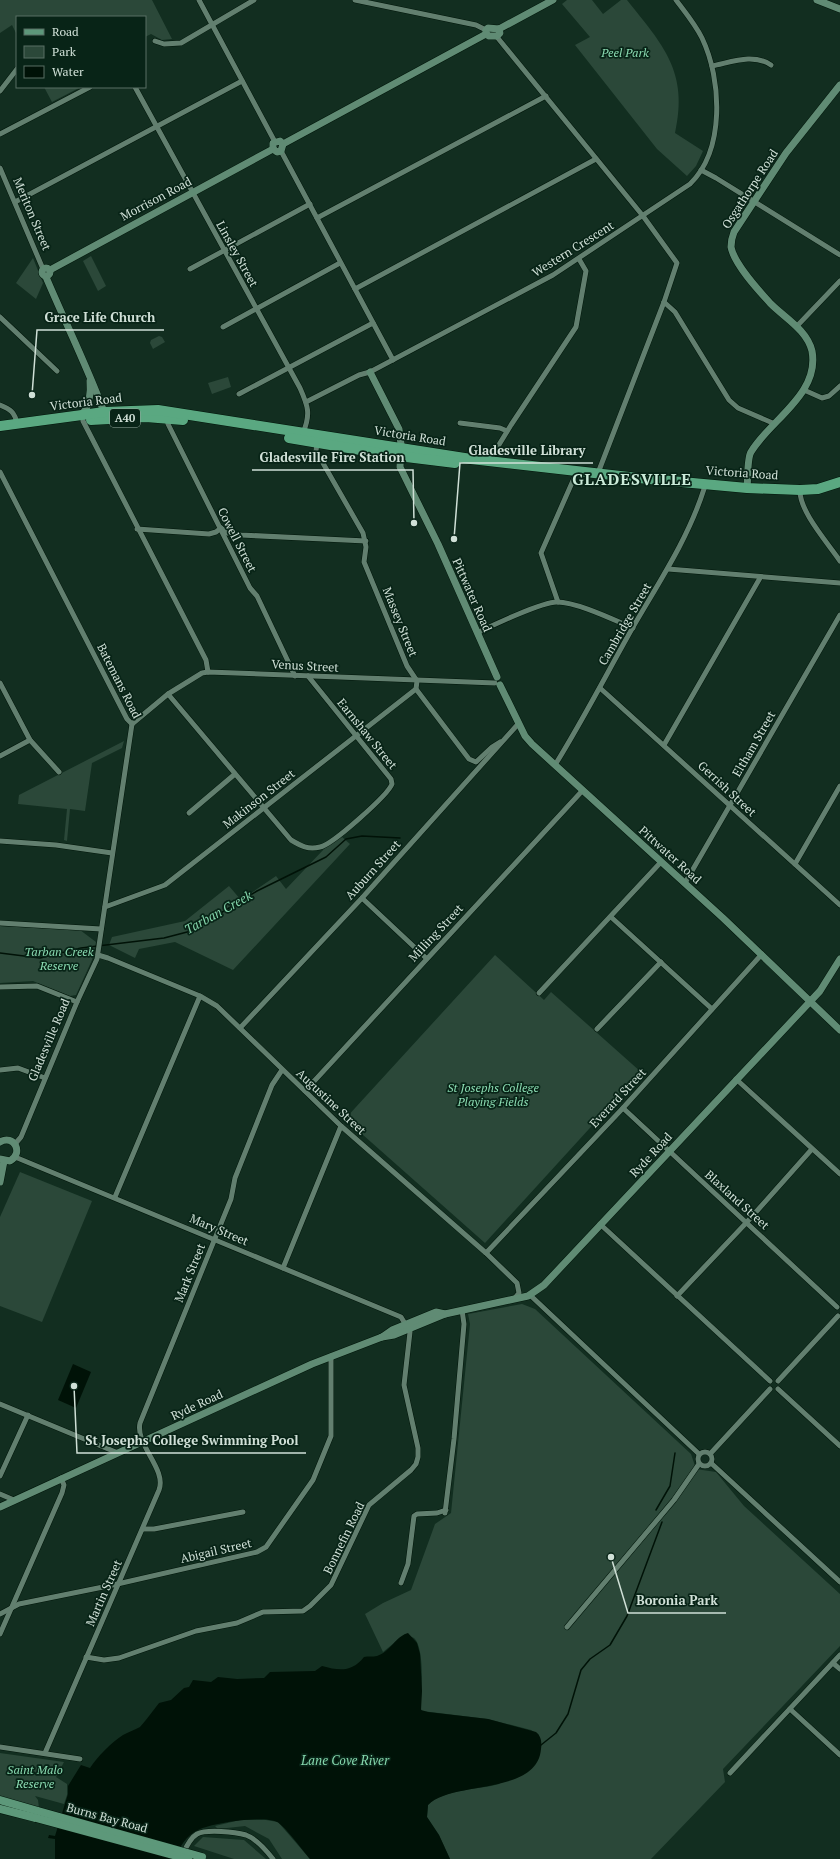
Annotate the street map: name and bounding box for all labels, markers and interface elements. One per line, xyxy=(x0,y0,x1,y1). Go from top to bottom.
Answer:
legend xyxy=(16,16,146,88)
text: Road xyxy=(52,24,79,39)
text: Park xyxy=(52,44,77,59)
park label: Peel Park xyxy=(600,45,649,60)
text: Water xyxy=(52,64,84,79)
street label: Osgathorpe Road xyxy=(718,146,781,231)
street label: Morrison Road xyxy=(118,173,194,224)
street label: Meriton Street xyxy=(10,175,55,253)
street label: Western Crescent xyxy=(529,217,617,280)
street label: Linsley Street xyxy=(213,218,262,290)
callout: Grace Life Church xyxy=(37,305,164,330)
text: Grace Life Church xyxy=(45,308,156,326)
street label: Victoria Road xyxy=(49,390,123,413)
road number: A40 xyxy=(110,409,140,427)
street label: Victoria Road xyxy=(373,422,447,449)
callout: Gladesville Library xyxy=(460,438,593,463)
text: Gladesville Library xyxy=(469,441,587,459)
callout: Gladesville Fire Station xyxy=(252,445,413,470)
text: Gladesville Fire Station xyxy=(259,448,405,466)
street label: Victoria Road xyxy=(705,462,779,483)
district label: GLADESVILLE xyxy=(572,468,692,490)
street label: Cowell Street xyxy=(215,505,260,575)
street label: Pittwater Road xyxy=(449,556,496,634)
street label: Cambridge Street xyxy=(595,579,655,668)
street label: Massey Street xyxy=(380,585,421,659)
street label: Batemans Road xyxy=(94,641,145,721)
street label: Venus Street xyxy=(271,656,340,675)
street label: Earnshaw Street xyxy=(334,695,401,773)
street label: Eltham Street xyxy=(729,708,779,779)
street label: Gerrish Street xyxy=(695,758,760,820)
street label: Makinson Street xyxy=(220,765,298,831)
street label: Pittwater Road xyxy=(636,823,705,887)
street label: Auburn Street xyxy=(342,836,404,903)
water label: Tarban Creek xyxy=(181,886,256,938)
street label: Milling Street xyxy=(405,900,466,965)
park label: Tarban Creek Reserve xyxy=(24,944,94,973)
street label: Gladesville Road xyxy=(24,996,73,1083)
street label: Everard Street xyxy=(586,1064,649,1130)
street label: Augustine Street xyxy=(293,1066,370,1138)
park label: St Josephs College Playing Fields xyxy=(447,1080,539,1109)
street label: Ryde Road xyxy=(626,1129,675,1180)
street label: Blaxland Street xyxy=(702,1167,773,1233)
street label: Mary Street xyxy=(188,1210,251,1249)
street label: Mark Street xyxy=(171,1241,208,1304)
street label: Ryde Road xyxy=(168,1386,225,1423)
callout: St Josephs College Swimming Pool xyxy=(77,1428,306,1453)
text: St Josephs College Swimming Pool xyxy=(85,1431,299,1449)
street label: Bonnefin Road xyxy=(320,1499,368,1576)
street label: Abigail Street xyxy=(179,1535,254,1566)
street label: Martin Street xyxy=(82,1557,125,1628)
callout: Boronia Park xyxy=(628,1588,726,1613)
text: Boronia Park xyxy=(636,1591,718,1609)
water label: Lane Cove River xyxy=(300,1751,390,1769)
park label: Saint Malo Reserve xyxy=(7,1762,63,1791)
street label: Burns Bay Road xyxy=(65,1799,150,1836)

